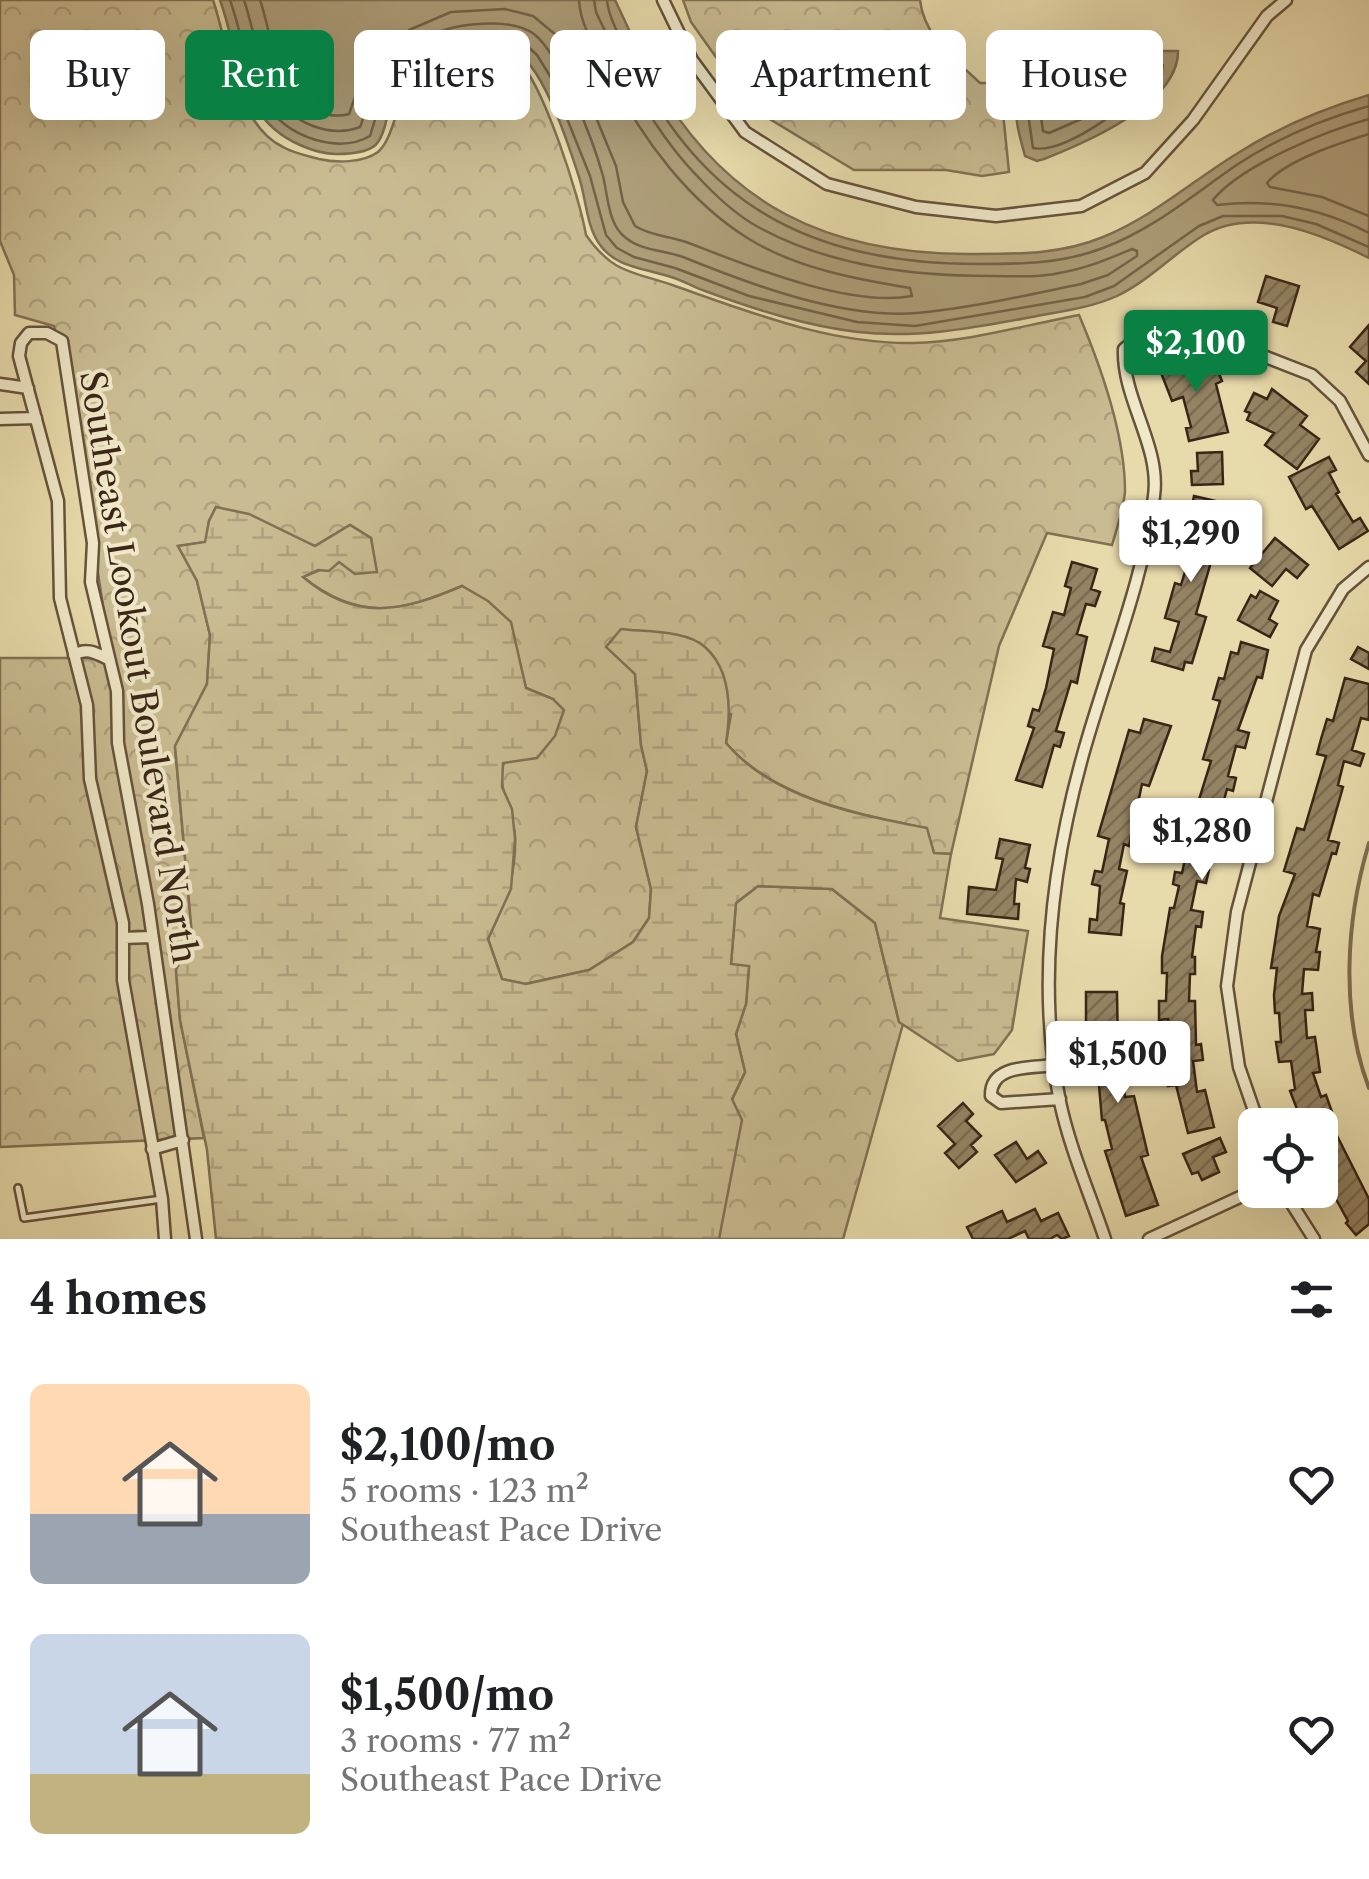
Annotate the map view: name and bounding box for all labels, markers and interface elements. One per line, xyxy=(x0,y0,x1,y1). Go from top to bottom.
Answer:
chip: Buy xyxy=(30,30,165,120)
chip: Rent xyxy=(185,30,334,120)
chip: Filters xyxy=(354,30,530,120)
chip: New xyxy=(550,30,696,120)
chip: Apartment xyxy=(716,30,966,120)
chip: House xyxy=(986,30,1163,120)
pin: $2,100 xyxy=(1115,310,1277,395)
text: $2,100 xyxy=(1146,323,1246,362)
street label: Southeast Lookout Boulevard North xyxy=(71,368,207,966)
pin: $1,290 xyxy=(1110,500,1272,585)
text: $1,290 xyxy=(1141,513,1241,552)
pin: $1,280 xyxy=(1121,798,1283,883)
text: $1,280 xyxy=(1152,811,1252,850)
pin: $1,500 xyxy=(1037,1021,1199,1106)
text: $1,500 xyxy=(1068,1034,1168,1073)
map controls xyxy=(1238,1108,1338,1208)
button: locate xyxy=(1238,1108,1338,1208)
icon: filters xyxy=(1284,1272,1339,1327)
text: 4 homes xyxy=(30,1273,207,1325)
text: $2,100/mo xyxy=(340,1419,555,1471)
icon: home xyxy=(110,1424,230,1544)
icon: heart xyxy=(1284,1457,1339,1512)
text: 5 rooms · 123 m² xyxy=(340,1471,589,1510)
text: Southeast Pace Drive xyxy=(340,1510,662,1549)
text: $1,500/mo xyxy=(340,1669,554,1721)
icon: home xyxy=(110,1674,230,1794)
icon: heart xyxy=(1284,1707,1339,1762)
text: 3 rooms · 77 m² xyxy=(340,1721,571,1760)
text: Southeast Pace Drive xyxy=(340,1760,662,1799)

